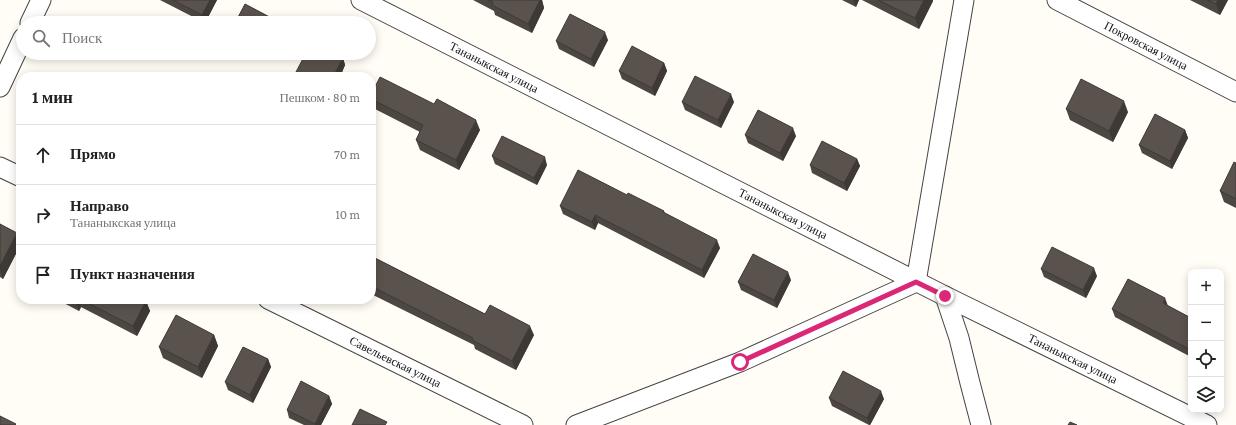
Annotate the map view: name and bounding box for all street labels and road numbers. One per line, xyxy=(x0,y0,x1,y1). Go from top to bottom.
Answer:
street label: Покровская улица xyxy=(1102,18,1191,73)
street label: Тананыкская улица xyxy=(447,39,541,96)
street label: Тананыкская улица xyxy=(736,185,830,243)
street label: Тананыкская улица xyxy=(1026,331,1120,387)
street label: Савельевская улица xyxy=(347,333,444,391)

